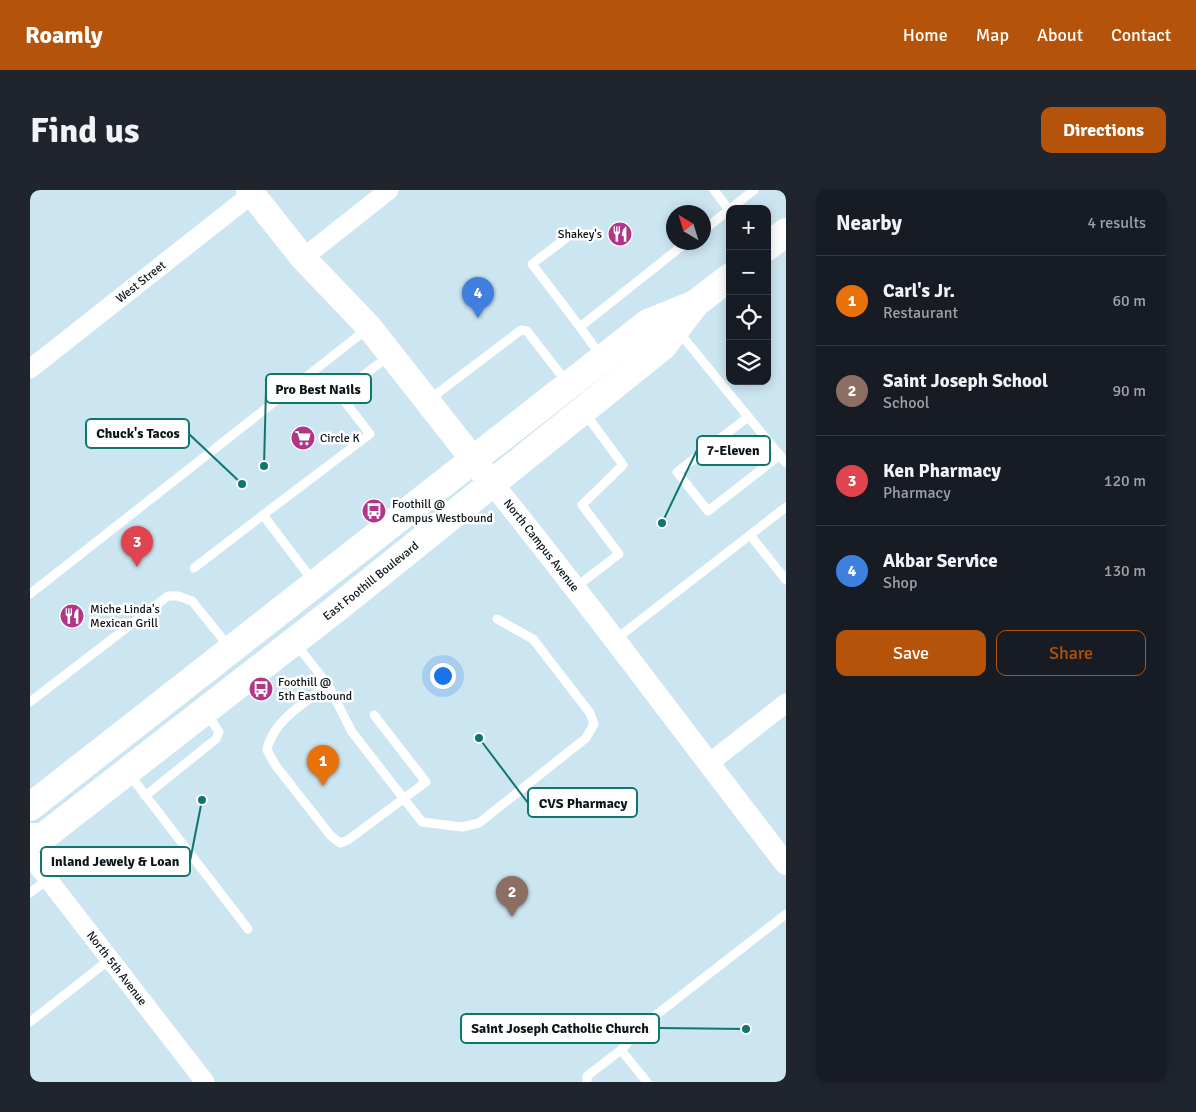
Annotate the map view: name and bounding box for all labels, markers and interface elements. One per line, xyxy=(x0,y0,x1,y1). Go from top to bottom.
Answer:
text: Roamly xyxy=(25,20,103,50)
text: Home xyxy=(903,24,948,46)
text: Map xyxy=(976,24,1009,46)
text: About xyxy=(1037,24,1083,46)
text: Contact xyxy=(1111,24,1171,46)
button: Directions xyxy=(1041,107,1166,153)
text: Find us xyxy=(30,109,140,152)
north arrow xyxy=(666,205,711,250)
map controls xyxy=(726,205,771,385)
button: + xyxy=(726,205,771,250)
text: Nearby xyxy=(836,210,902,236)
text: 4 results xyxy=(1087,213,1146,233)
restaurant icon: Shakey's xyxy=(607,221,633,247)
place label: Shakey's xyxy=(558,227,602,242)
button: − xyxy=(726,250,771,295)
street label: West Street xyxy=(113,258,169,306)
pin: 4 xyxy=(462,277,494,318)
text: Carl's Jr. xyxy=(883,279,955,303)
text: 1 xyxy=(848,291,856,311)
text: 60 m xyxy=(1112,291,1146,311)
button: locate xyxy=(726,295,771,340)
text: Restaurant xyxy=(883,303,958,323)
button: layers xyxy=(726,340,771,385)
text: Saint Joseph School xyxy=(883,369,1048,393)
callout: Pro Best Nails xyxy=(266,374,371,403)
text: Pro Best Nails xyxy=(275,381,361,398)
text: 2 xyxy=(848,381,856,401)
text: 90 m xyxy=(1112,381,1146,401)
text: School xyxy=(883,393,929,413)
callout: Chuck's Tacos xyxy=(86,419,189,448)
text: Chuck's Tacos xyxy=(96,425,180,442)
supermarket icon: Circle K xyxy=(290,425,316,451)
place label: Circle K xyxy=(320,431,360,446)
callout: 7-Eleven xyxy=(697,436,770,465)
text: 7-Eleven xyxy=(706,442,760,459)
text: Ken Pharmacy xyxy=(883,459,1001,483)
text: 3 xyxy=(848,471,856,491)
text: 120 m xyxy=(1104,471,1146,491)
text: Pharmacy xyxy=(883,483,951,503)
street label: North Campus Avenue xyxy=(500,496,583,595)
place label: Foothill @ Campus Westbound xyxy=(392,497,493,526)
bus stop icon: Foothill @ Campus Westbound xyxy=(361,498,387,524)
pin: 3 xyxy=(121,526,153,567)
street label: East Foothill Boulevard xyxy=(320,538,422,624)
text: Akbar Service xyxy=(883,549,998,573)
text: 4 xyxy=(848,561,856,581)
text: 130 m xyxy=(1104,561,1146,581)
text: Shop xyxy=(883,573,917,593)
place label: Miche Linda's Mexican Grill xyxy=(90,602,160,631)
restaurant icon: Miche Linda's Mexican Grill xyxy=(59,603,85,629)
button: Save xyxy=(836,630,986,676)
button: Share xyxy=(996,630,1146,676)
your location xyxy=(430,663,456,689)
place label: Foothill @ 5th Eastbound xyxy=(278,675,352,704)
bus stop icon: Foothill @ 5th Eastbound xyxy=(248,676,274,702)
pin: 1 xyxy=(307,745,339,786)
callout: CVS Pharmacy xyxy=(528,788,637,817)
text: CVS Pharmacy xyxy=(539,795,627,812)
callout: Inland Jewely & Loan xyxy=(41,847,190,876)
text: Inland Jewely & Loan xyxy=(51,853,180,870)
pin: 2 xyxy=(496,876,528,917)
street label: North 5th Avenue xyxy=(83,928,150,1008)
callout: Saint Joseph Catholic Church xyxy=(461,1014,659,1043)
text: Saint Joseph Catholic Church xyxy=(471,1020,649,1037)

